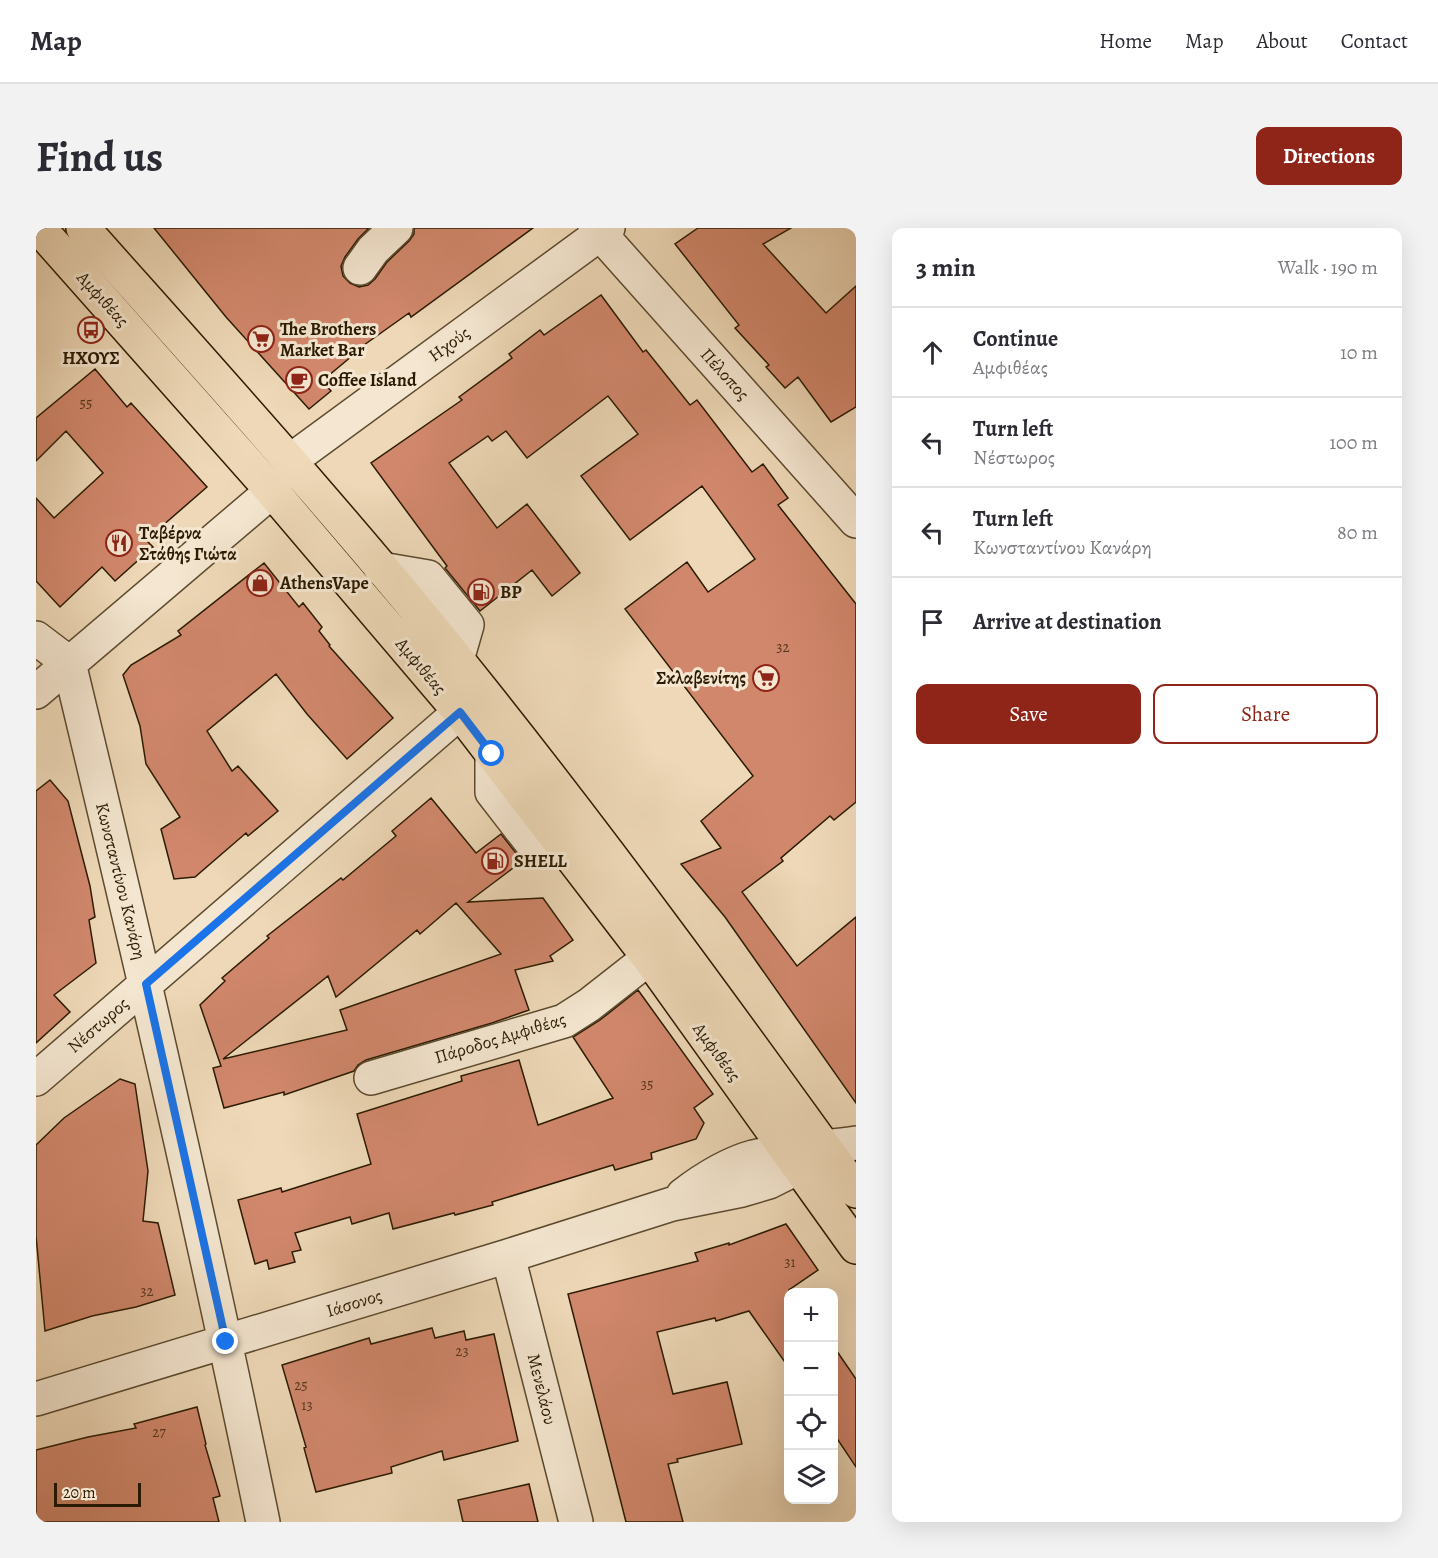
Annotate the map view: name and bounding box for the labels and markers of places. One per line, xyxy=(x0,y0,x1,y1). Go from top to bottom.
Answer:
bus stop icon: ΗΧΟΥΣ xyxy=(76,315,106,345)
place label: The Brothers Market Bar xyxy=(280,317,376,362)
supermarket icon: The Brothers Market Bar xyxy=(246,324,276,354)
place label: ΗΧΟΥΣ xyxy=(62,346,120,370)
cafe icon: Coffee Island xyxy=(284,365,314,395)
place label: Coffee Island xyxy=(318,368,417,392)
place label: Ταβέρνα Στάθης Γιώτα xyxy=(139,521,237,566)
restaurant icon: Ταβέρνα Στάθης Γιώτα xyxy=(104,528,134,558)
shop icon: AthensVape xyxy=(245,568,275,598)
place label: AthensVape xyxy=(279,571,369,595)
fuel station icon: BP xyxy=(466,577,496,607)
place label: BP xyxy=(500,580,522,604)
supermarket icon: Σκλαβενίτης xyxy=(751,663,781,693)
place label: Σκλαβενίτης xyxy=(656,666,746,690)
fuel station icon: SHELL xyxy=(480,846,510,876)
place label: SHELL xyxy=(514,849,567,873)

